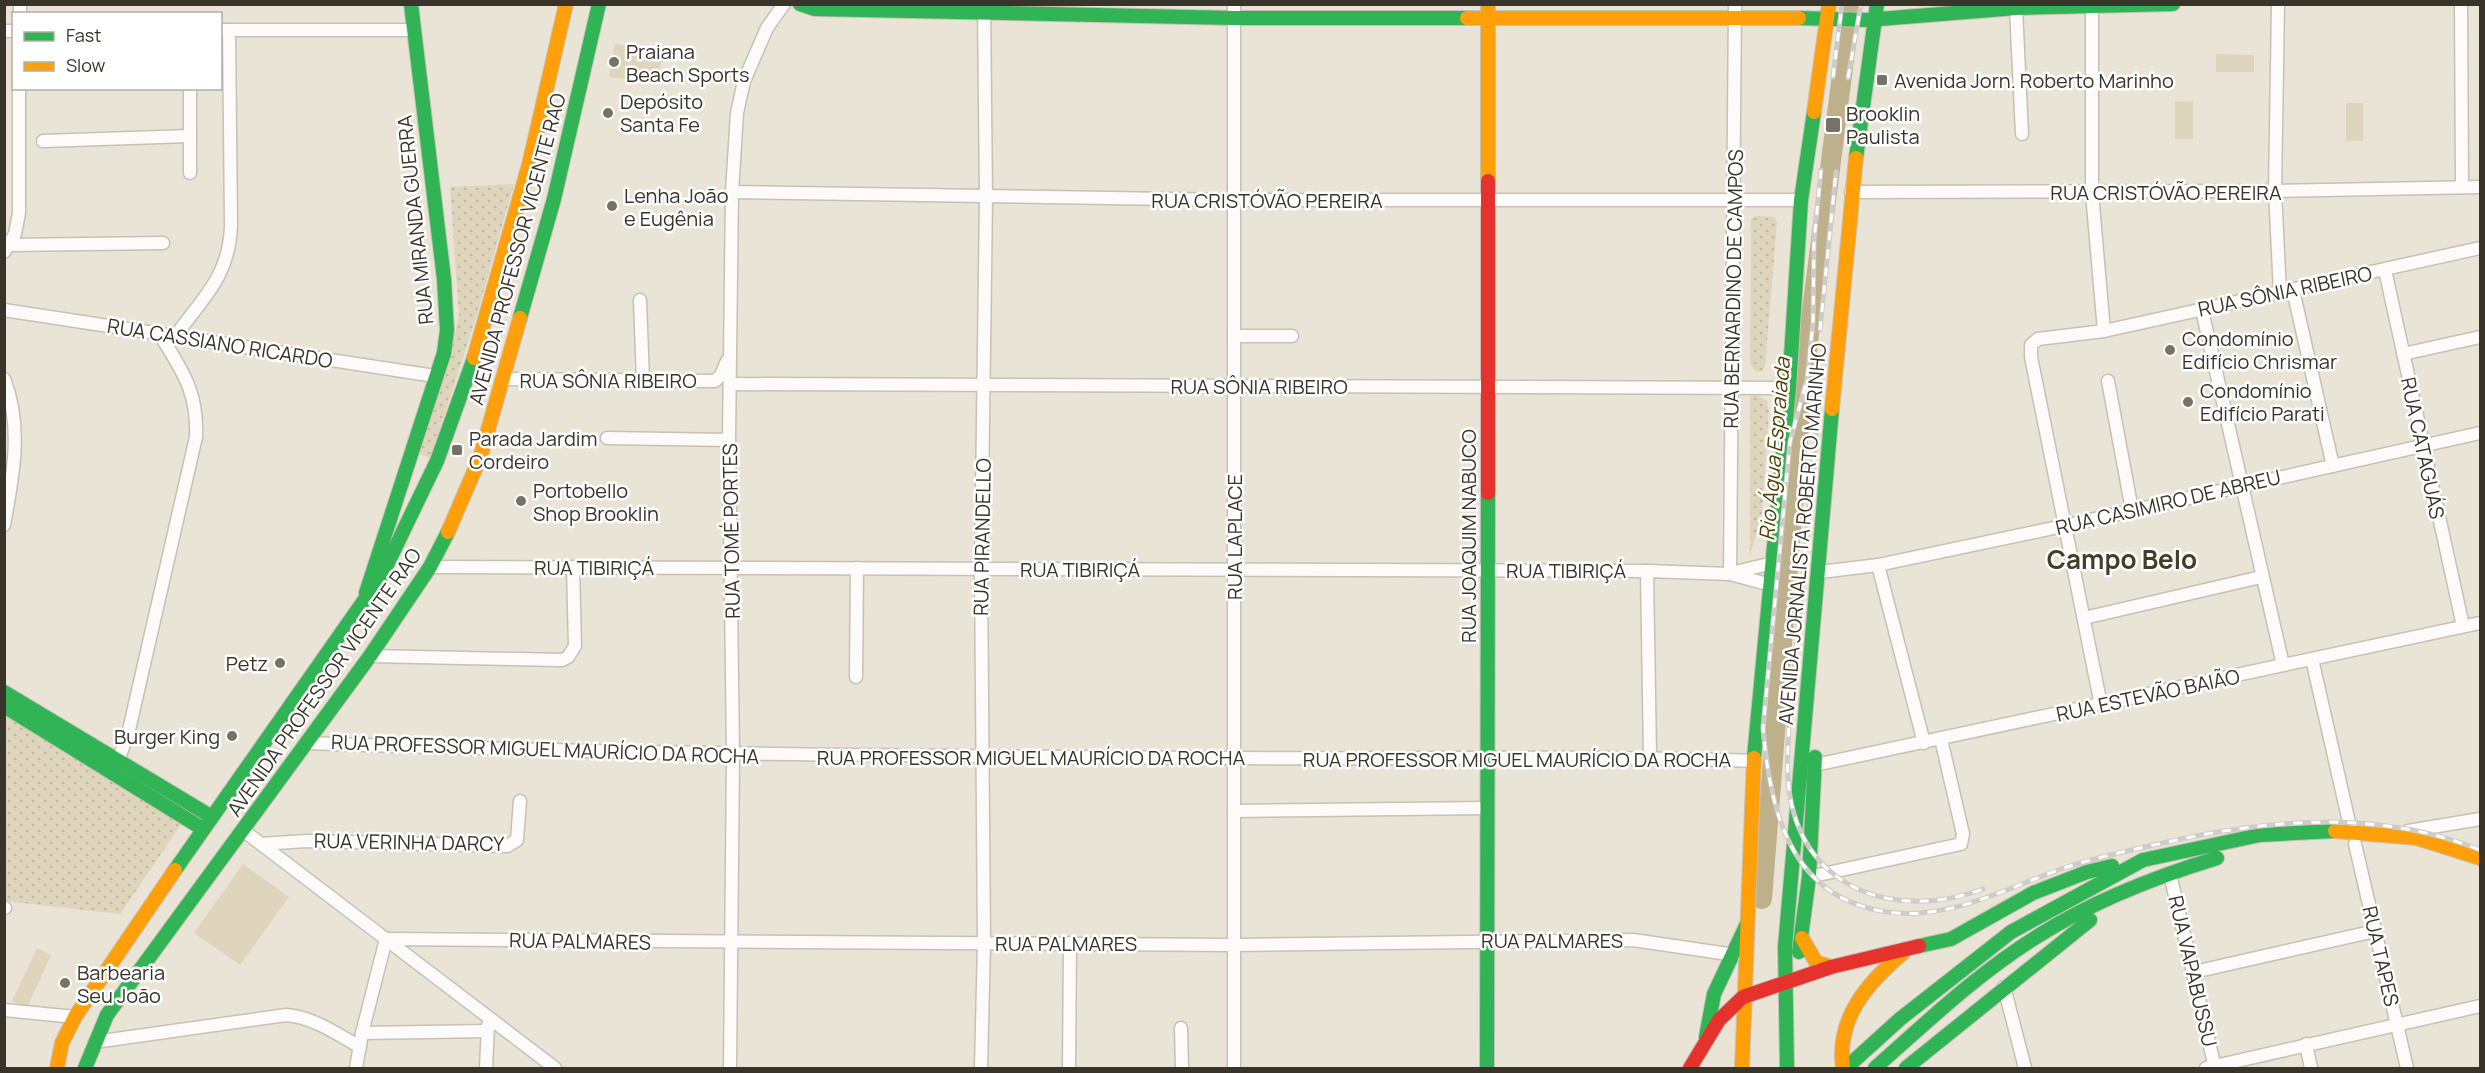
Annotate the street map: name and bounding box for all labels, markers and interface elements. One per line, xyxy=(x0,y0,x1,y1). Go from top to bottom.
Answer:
legend xyxy=(12,12,222,90)
text: Fast xyxy=(66,23,101,47)
place label: Praiana Beach Sports xyxy=(626,38,750,88)
text: Slow xyxy=(66,53,106,77)
marker: Praiana Beach Sports xyxy=(607,55,621,69)
place label: Avenida Jorn. Roberto Marinho xyxy=(1894,67,2174,94)
marker: Avenida Jorn. Roberto Marinho xyxy=(1875,73,1889,87)
place label: Depósito Santa Fe xyxy=(620,88,703,138)
street label: AVENIDA PROFESSOR VICENTE RAO xyxy=(462,90,572,408)
place label: Brooklin Paulista xyxy=(1846,100,1920,150)
marker: Depósito Santa Fe xyxy=(601,106,615,120)
street label: RUA MIRANDA GUERRA xyxy=(391,114,439,326)
marker: Brooklin Paulista xyxy=(1824,116,1842,134)
street label: RUA BERNARDINO DE CAMPOS xyxy=(1717,149,1749,429)
street label: RUA CRISTÓVÃO PEREIRA xyxy=(2050,179,2282,206)
place label: Lenha João e Eugênia xyxy=(624,182,729,232)
street label: RUA CRISTÓVÃO PEREIRA xyxy=(1151,187,1383,214)
marker: Lenha João e Eugênia xyxy=(605,199,619,213)
street label: RUA SÔNIA RIBEIRO xyxy=(2196,259,2374,323)
street label: RUA CASSIANO RICARDO xyxy=(105,312,335,374)
place label: Condomínio Edifício Chrismar xyxy=(2182,325,2337,375)
street label: AVENIDA JORNALISTA ROBERTO MARINHO xyxy=(1772,342,1832,726)
marker: Condomínio Edifício Chrismar xyxy=(2163,343,2177,357)
water label: Rio Água Espraiada xyxy=(1752,355,1796,542)
street label: RUA SÔNIA RIBEIRO xyxy=(519,367,697,394)
street label: RUA SÔNIA RIBEIRO xyxy=(1170,373,1348,400)
street label: RUA CATAGUÁS xyxy=(2395,375,2451,521)
place label: Condomínio Edifício Parati xyxy=(2200,377,2325,427)
marker: Condomínio Edifício Parati xyxy=(2181,395,2195,409)
place label: Parada Jardim Cordeiro xyxy=(469,425,597,475)
street label: RUA JOAQUIM NABUCO xyxy=(1455,429,1482,643)
marker: Parada Jardim Cordeiro xyxy=(450,443,464,457)
street label: RUA TOMÉ PORTES xyxy=(716,443,746,619)
street label: RUA PIRANDELLO xyxy=(967,458,997,616)
street label: RUA CASIMIRO DE ABREU xyxy=(2053,463,2283,541)
street label: RUA LAPLACE xyxy=(1221,474,1248,600)
place label: Portobello Shop Brooklin xyxy=(533,477,659,527)
marker: Portobello Shop Brooklin xyxy=(514,494,528,508)
district label: Campo Belo xyxy=(2047,541,2197,577)
street label: AVENIDA PROFESSOR VICENTE RAO xyxy=(221,542,427,822)
street label: RUA TIBIRIÇÁ xyxy=(534,554,654,581)
street label: RUA TIBIRIÇÁ xyxy=(1020,556,1140,583)
street label: RUA TIBIRIÇÁ xyxy=(1506,557,1626,584)
place label: Petz xyxy=(226,650,268,677)
marker: Petz xyxy=(273,656,287,670)
street label: RUA ESTEVÃO BAIÃO xyxy=(2054,662,2242,728)
place label: Burger King xyxy=(114,723,220,750)
street label: RUA PROFESSOR MIGUEL MAURÍCIO DA ROCHA xyxy=(330,728,760,770)
marker: Burger King xyxy=(225,729,239,743)
street label: RUA PROFESSOR MIGUEL MAURÍCIO DA ROCHA xyxy=(817,744,1246,771)
street label: RUA PROFESSOR MIGUEL MAURÍCIO DA ROCHA xyxy=(1303,746,1732,773)
street label: RUA VERINHA DARCY xyxy=(314,827,505,857)
street label: RUA VAPABUSSU xyxy=(2162,893,2224,1049)
street label: RUA TAPES xyxy=(2356,903,2406,1009)
street label: RUA PALMARES xyxy=(509,926,651,956)
street label: RUA PALMARES xyxy=(1481,927,1623,954)
street label: RUA PALMARES xyxy=(995,930,1137,957)
place label: Barbearia Seu João xyxy=(77,959,165,1009)
marker: Barbearia Seu João xyxy=(58,976,72,990)

